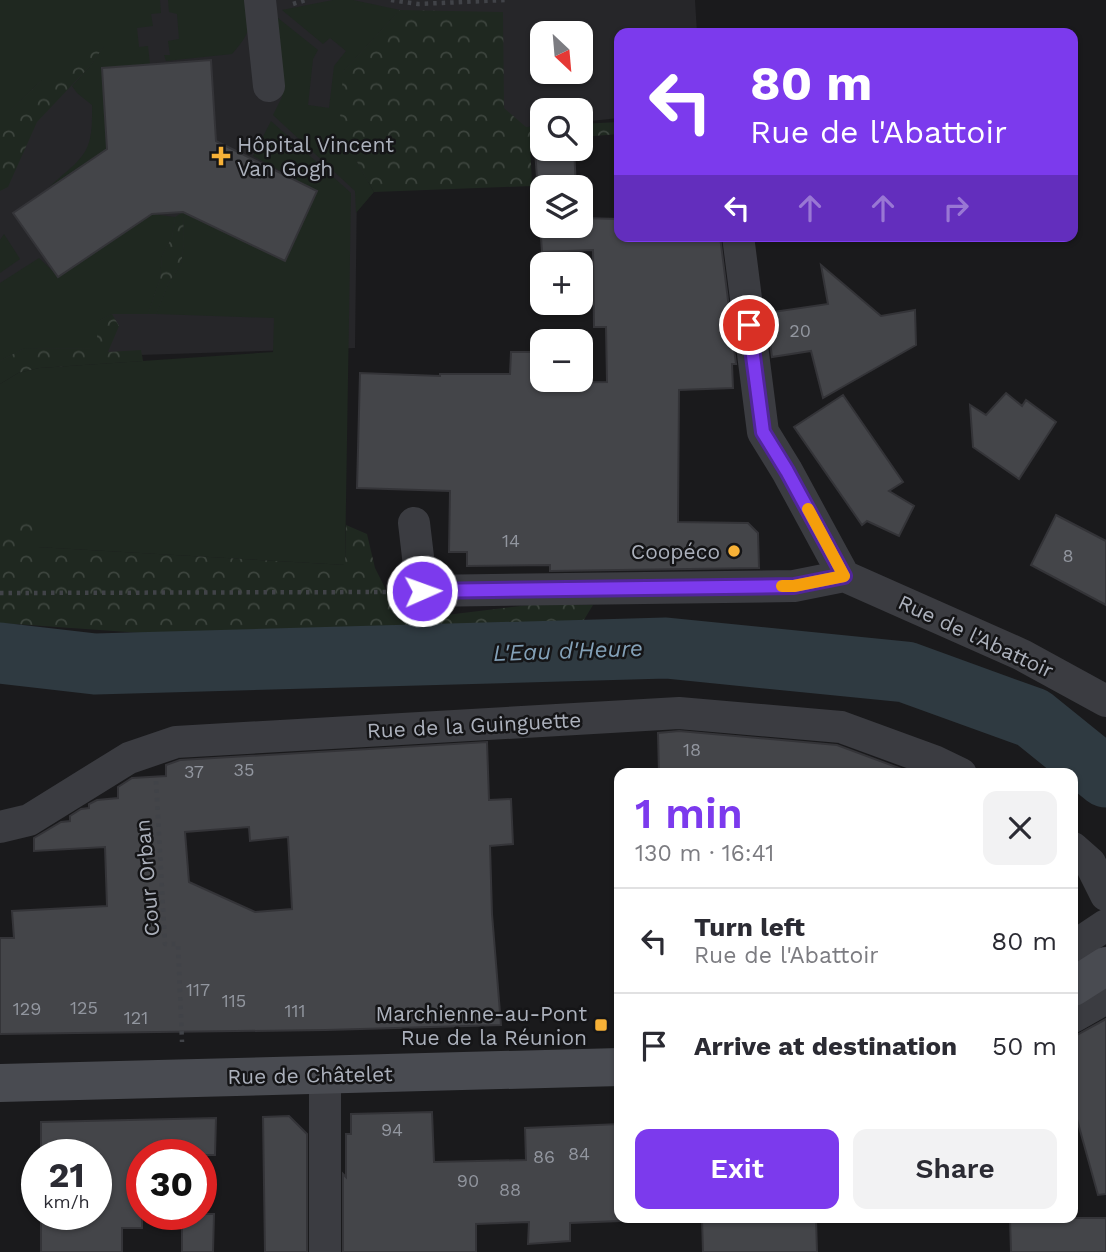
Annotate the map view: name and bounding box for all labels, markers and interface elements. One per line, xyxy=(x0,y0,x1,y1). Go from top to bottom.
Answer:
north arrow xyxy=(530,21,593,84)
map controls xyxy=(530,21,593,392)
text: 80 m xyxy=(750,54,872,112)
icon: left xyxy=(635,56,726,147)
button: search xyxy=(530,98,593,161)
text: Rue de l'Abattoir xyxy=(750,113,1007,151)
place label: Hôpital Vincent Van Gogh xyxy=(237,132,394,181)
marker: Hôpital Vincent Van Gogh xyxy=(211,146,231,166)
button: layers xyxy=(530,175,593,238)
icon: left xyxy=(718,189,756,227)
icon: ahead xyxy=(791,189,829,227)
icon: ahead xyxy=(864,189,902,227)
icon: right xyxy=(937,189,975,227)
button: + xyxy=(530,252,593,315)
pin xyxy=(719,295,779,355)
icon: arrive xyxy=(730,306,768,344)
house number: 20 xyxy=(789,320,811,341)
button: − xyxy=(530,329,593,392)
house number: 14 xyxy=(502,530,520,551)
place label: Coopéco xyxy=(631,539,720,564)
marker: Coopéco xyxy=(726,543,742,559)
house number: 8 xyxy=(1062,545,1074,566)
position arrow xyxy=(385,554,459,628)
street label: Rue de l'Abattoir xyxy=(894,589,1058,683)
water label: L'Eau d'Heure xyxy=(493,635,643,667)
street label: Rue de la Guinguette xyxy=(366,707,582,743)
house number: 18 xyxy=(683,739,701,760)
house number: 35 xyxy=(234,759,254,780)
house number: 37 xyxy=(184,761,204,782)
text: 1 min xyxy=(635,789,743,838)
button: close xyxy=(983,791,1057,865)
street label: Cour Orban xyxy=(129,818,165,938)
text: 130 m · 16:41 xyxy=(635,840,774,867)
text: Turn left xyxy=(694,912,805,942)
icon: left xyxy=(635,922,673,960)
text: 80 m xyxy=(991,926,1057,956)
text: Rue de l'Abattoir xyxy=(694,942,879,969)
house number: 117 xyxy=(186,979,210,1000)
house number: 115 xyxy=(222,990,246,1011)
house number: 125 xyxy=(70,997,98,1018)
house number: 129 xyxy=(13,998,41,1019)
house number: 111 xyxy=(284,1000,306,1021)
place label: Marchienne-au-Pont Rue de la Réunion xyxy=(376,1001,587,1050)
house number: 121 xyxy=(124,1007,148,1028)
marker: Marchienne-au-Pont Rue de la Réunion xyxy=(593,1017,609,1033)
icon: arrive xyxy=(635,1027,673,1065)
text: Arrive at destination xyxy=(694,1031,957,1061)
text: 50 m xyxy=(992,1031,1057,1061)
street label: Rue de Châtelet xyxy=(227,1061,393,1089)
house number: 94 xyxy=(381,1119,403,1140)
button: Exit xyxy=(635,1129,839,1209)
button: Share xyxy=(853,1129,1057,1209)
speed limit sign: 30 xyxy=(126,1139,217,1230)
house number: 84 xyxy=(568,1143,590,1164)
house number: 86 xyxy=(533,1146,555,1167)
text: 21 xyxy=(49,1154,84,1196)
house number: 90 xyxy=(457,1170,479,1191)
house number: 88 xyxy=(499,1179,521,1200)
text: km/h xyxy=(43,1191,90,1212)

